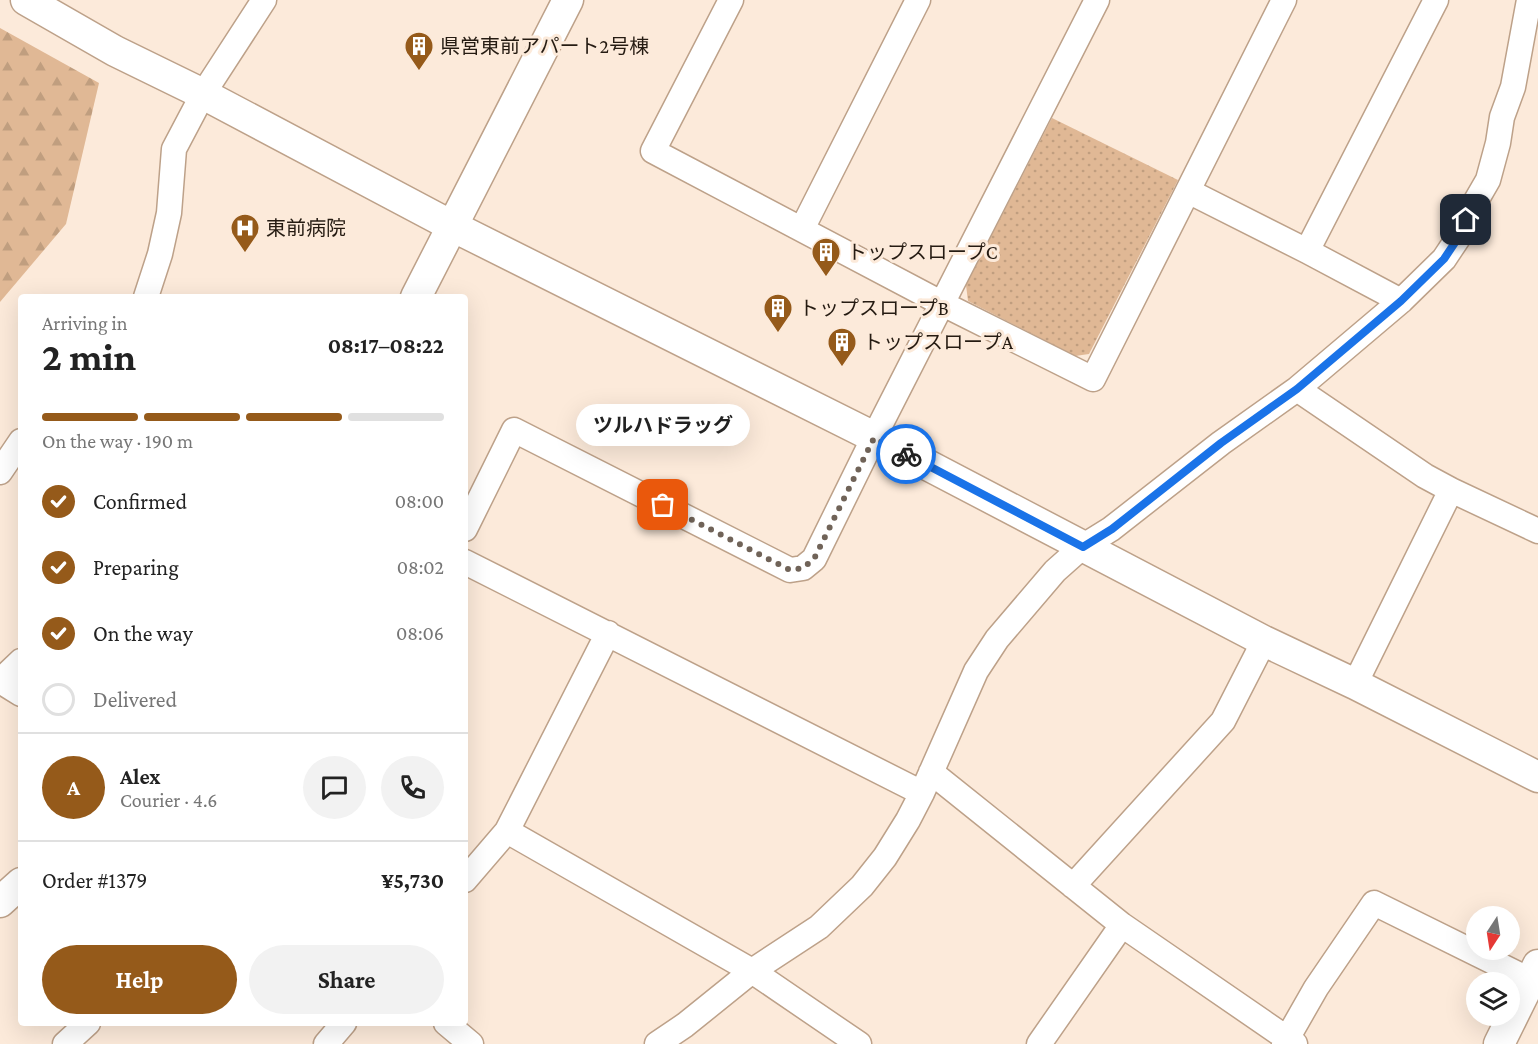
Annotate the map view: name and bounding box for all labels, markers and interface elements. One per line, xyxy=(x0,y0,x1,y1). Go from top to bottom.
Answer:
building icon: 県営東前アパート2号棟 xyxy=(403,30,435,72)
place label: 県営東前アパート2号棟 xyxy=(440,35,649,57)
pin xyxy=(1440,194,1491,245)
icon: home xyxy=(1449,203,1482,236)
hospital icon: 東前病院 xyxy=(229,212,261,254)
place label: 東前病院 xyxy=(266,217,346,239)
building icon: トップスロープC xyxy=(810,236,842,278)
place label: トップスロープC xyxy=(847,241,998,263)
building icon: トップスロープB xyxy=(762,292,794,334)
place label: トップスロープB xyxy=(799,297,949,319)
text: Arriving in xyxy=(42,312,127,334)
building icon: トップスロープA xyxy=(826,326,858,368)
place label: トップスロープA xyxy=(863,331,1014,353)
text: 08:17–08:22 xyxy=(328,333,444,358)
text: 2 min xyxy=(42,335,136,378)
callout: ツルハドラッグ xyxy=(576,403,750,445)
text: ツルハドラッグ xyxy=(593,414,733,436)
courier xyxy=(876,424,936,484)
text: On the way · 190 m xyxy=(42,430,193,452)
icon: bike xyxy=(890,438,923,471)
pin xyxy=(637,479,688,530)
icon: check xyxy=(42,485,75,518)
icon: bag xyxy=(646,488,679,521)
text: Confirmed xyxy=(93,489,187,514)
text: 08:00 xyxy=(395,490,444,512)
icon: check xyxy=(42,551,75,584)
text: Preparing xyxy=(93,555,179,580)
text: 08:02 xyxy=(397,556,444,578)
icon: check xyxy=(42,617,75,650)
text: On the way xyxy=(93,621,193,646)
text: 08:06 xyxy=(396,622,444,644)
text: Delivered xyxy=(93,687,177,712)
button: chat xyxy=(303,756,366,819)
button: phone xyxy=(381,756,444,819)
text: Alex xyxy=(120,764,161,789)
text: A xyxy=(67,775,80,800)
text: Courier · 4.6 xyxy=(120,789,218,811)
text: Order #1379 xyxy=(42,868,147,893)
text: ¥5,730 xyxy=(381,868,444,893)
north arrow xyxy=(1466,906,1520,960)
map controls xyxy=(1466,906,1520,1026)
button: Help xyxy=(42,945,237,1014)
button: Share xyxy=(249,945,444,1014)
button: layers xyxy=(1466,972,1520,1026)

